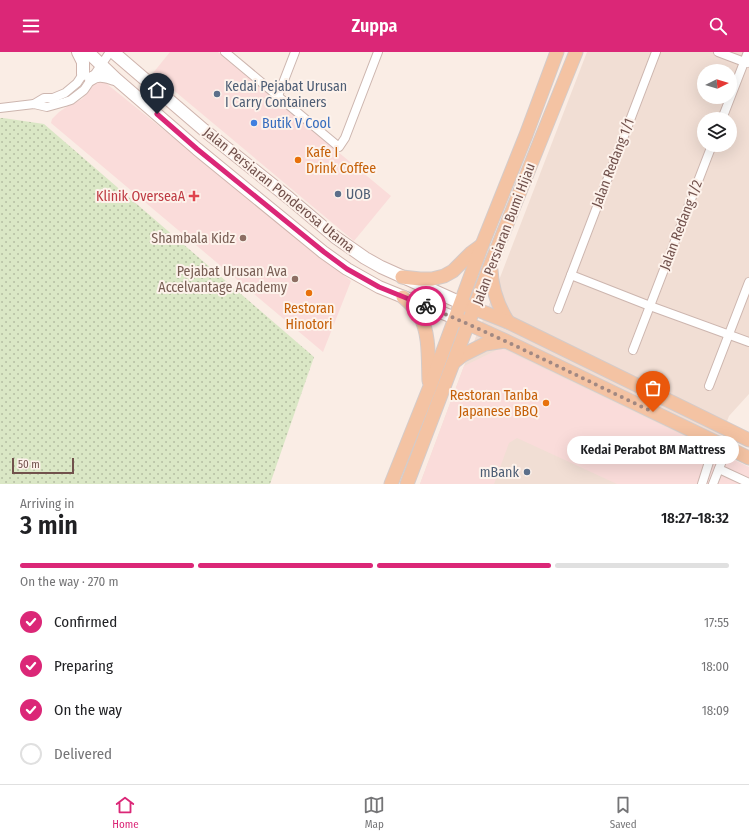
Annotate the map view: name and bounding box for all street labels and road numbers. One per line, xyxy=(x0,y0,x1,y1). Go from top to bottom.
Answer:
street label: Jalan Redang 1/1 xyxy=(588,116,638,210)
street label: Jalan Persiaran Ponderosa Utama xyxy=(200,124,358,256)
street label: Jalan Persiaran Bumi Hijau xyxy=(469,161,539,307)
street label: Jalan Redang 1/2 xyxy=(656,177,706,273)

